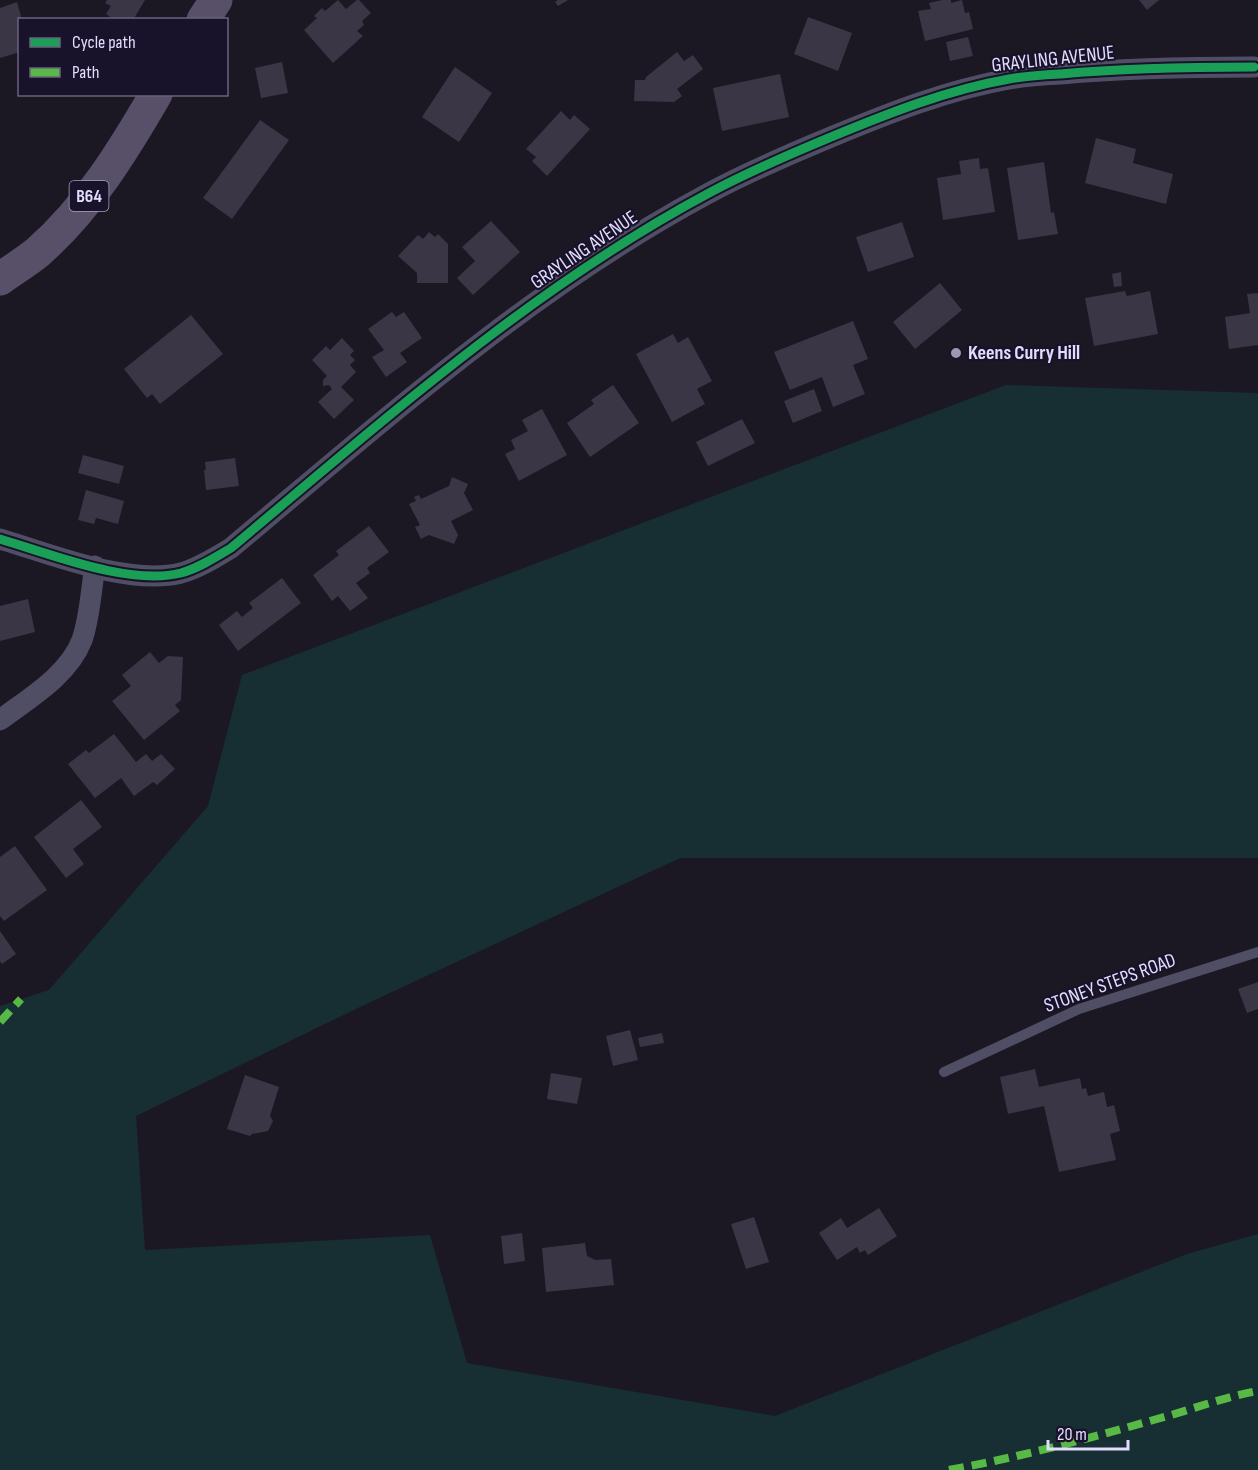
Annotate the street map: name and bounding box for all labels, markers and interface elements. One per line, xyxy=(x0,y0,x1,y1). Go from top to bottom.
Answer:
legend xyxy=(18,18,228,96)
text: Cycle path xyxy=(72,32,136,53)
street label: GRAYLING AVENUE xyxy=(990,41,1116,77)
text: Path xyxy=(72,62,100,83)
road number: B64 xyxy=(70,181,109,211)
street label: GRAYLING AVENUE xyxy=(526,206,642,294)
place label: Keens Curry Hill xyxy=(968,341,1080,365)
marker: Keens Curry Hill xyxy=(949,346,963,360)
street label: STONEY STEPS ROAD xyxy=(1041,948,1179,1018)
scale bar xyxy=(1048,1413,1128,1451)
text: 20 m xyxy=(1057,1424,1087,1445)

